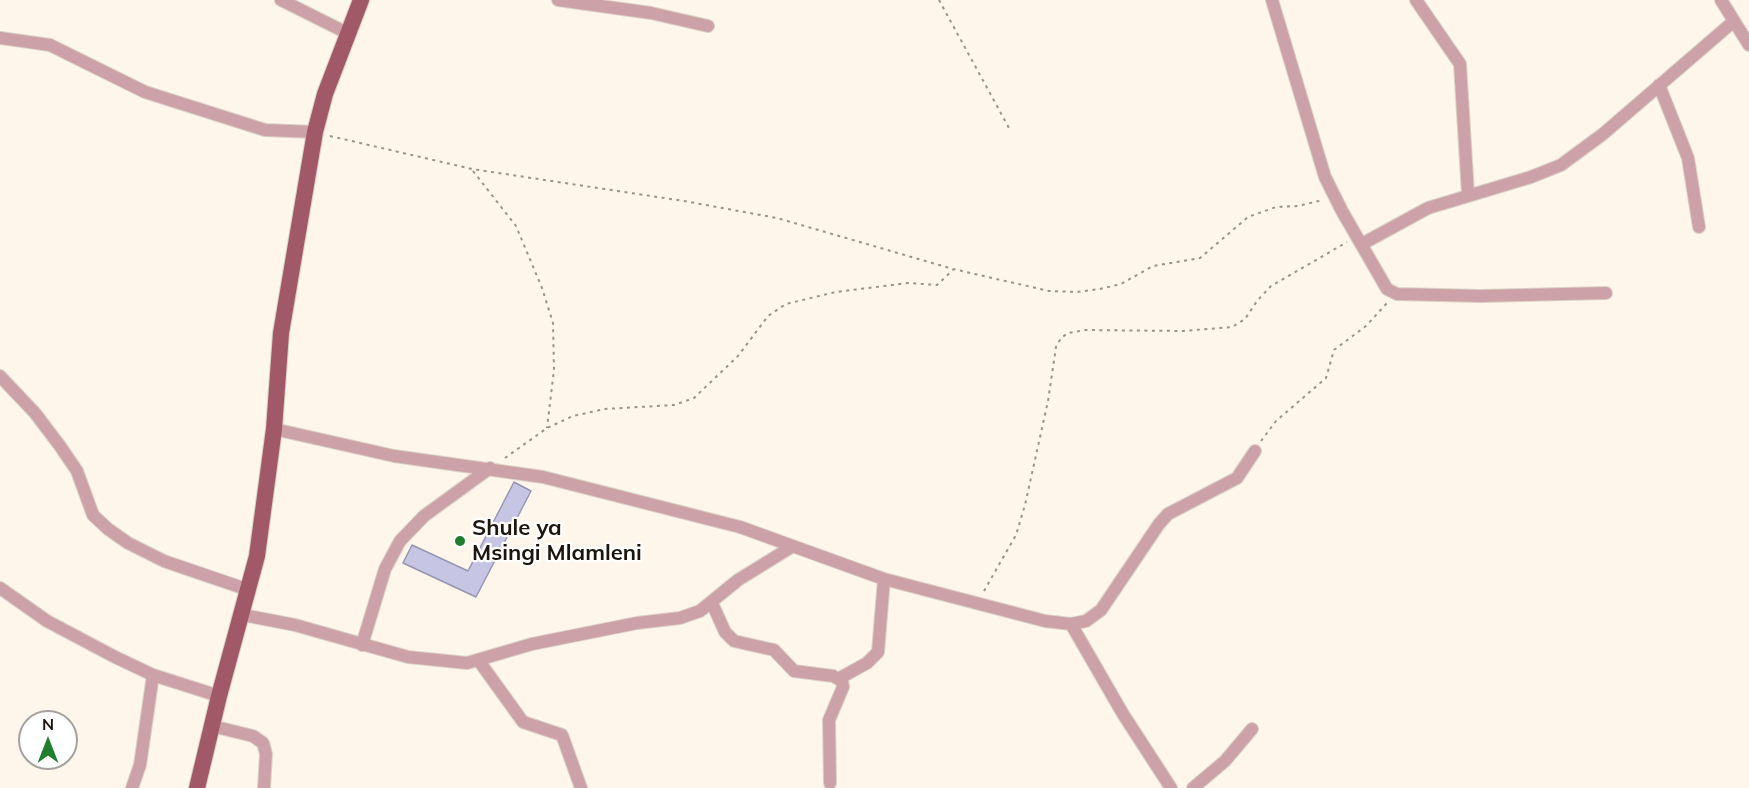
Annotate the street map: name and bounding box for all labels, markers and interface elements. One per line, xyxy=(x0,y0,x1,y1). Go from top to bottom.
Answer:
place label: Shule ya Msingi Mlamleni xyxy=(472,515,642,566)
marker: Shule ya Msingi Mlamleni xyxy=(453,534,467,548)
north arrow xyxy=(18,710,78,770)
text: N xyxy=(42,714,54,734)

